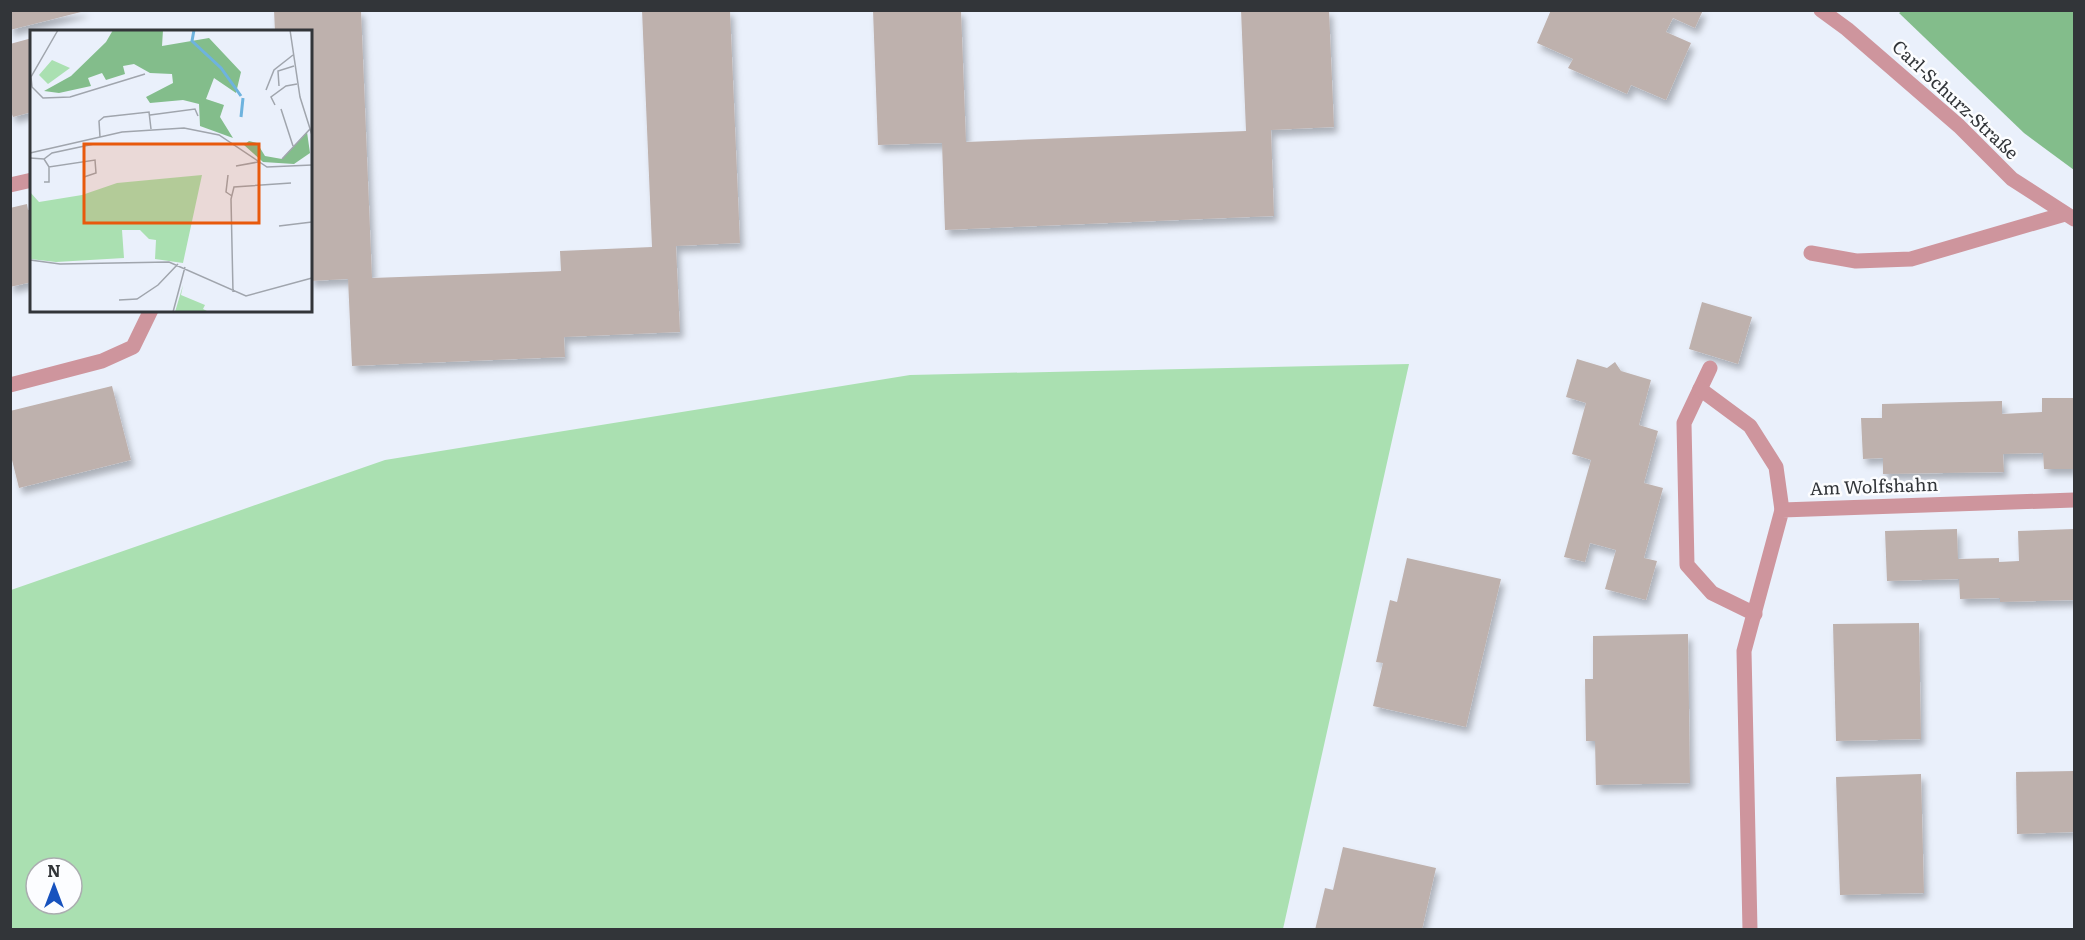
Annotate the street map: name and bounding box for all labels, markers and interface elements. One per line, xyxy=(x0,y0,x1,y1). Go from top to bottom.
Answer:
inset map xyxy=(30,30,312,312)
street label: Carl-Schurz-Straße xyxy=(1887,33,2025,165)
street label: Am Wolfshahn xyxy=(1809,470,1939,501)
north arrow xyxy=(24,856,84,916)
text: N xyxy=(47,858,61,882)

